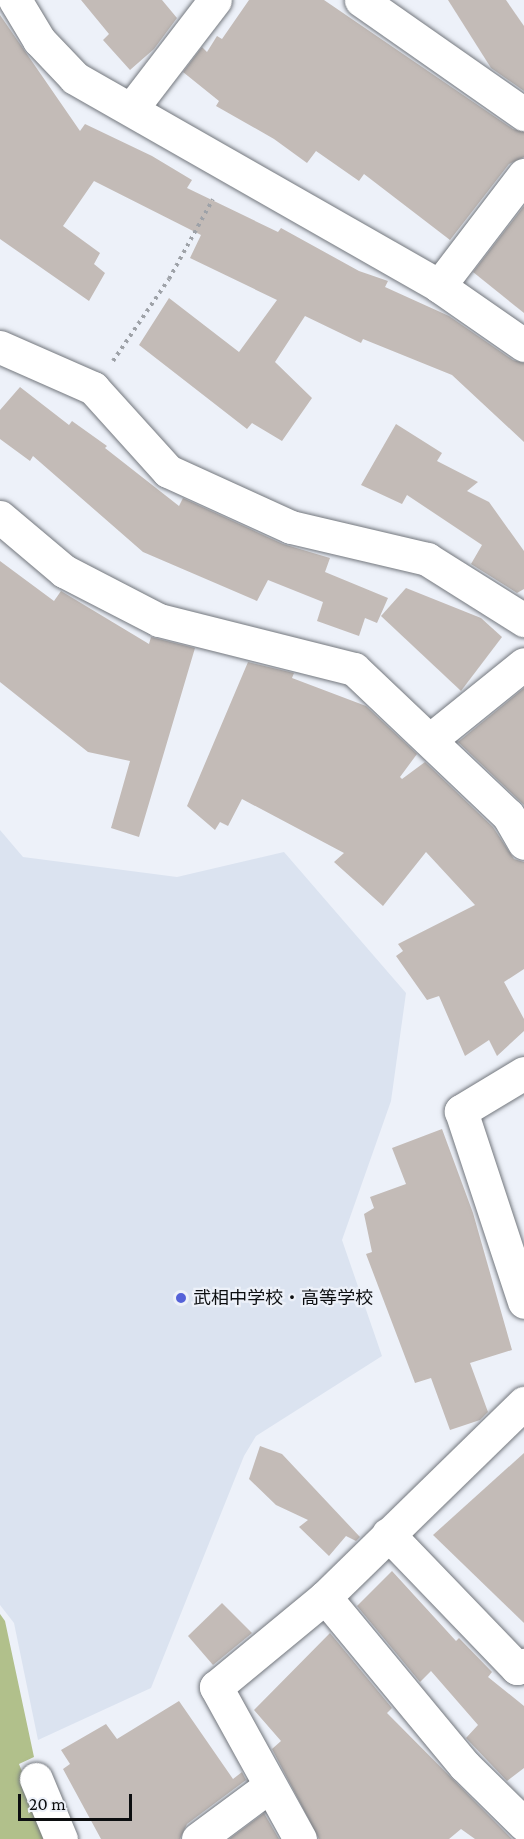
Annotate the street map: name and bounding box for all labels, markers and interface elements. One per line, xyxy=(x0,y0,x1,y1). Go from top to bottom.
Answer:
place label: 武相中学校・高等学校 xyxy=(193,1287,373,1309)
marker: 武相中学校・高等学校 xyxy=(174,1291,188,1305)
scale bar xyxy=(21,1782,135,1820)
text: 20 m xyxy=(29,1794,66,1814)

